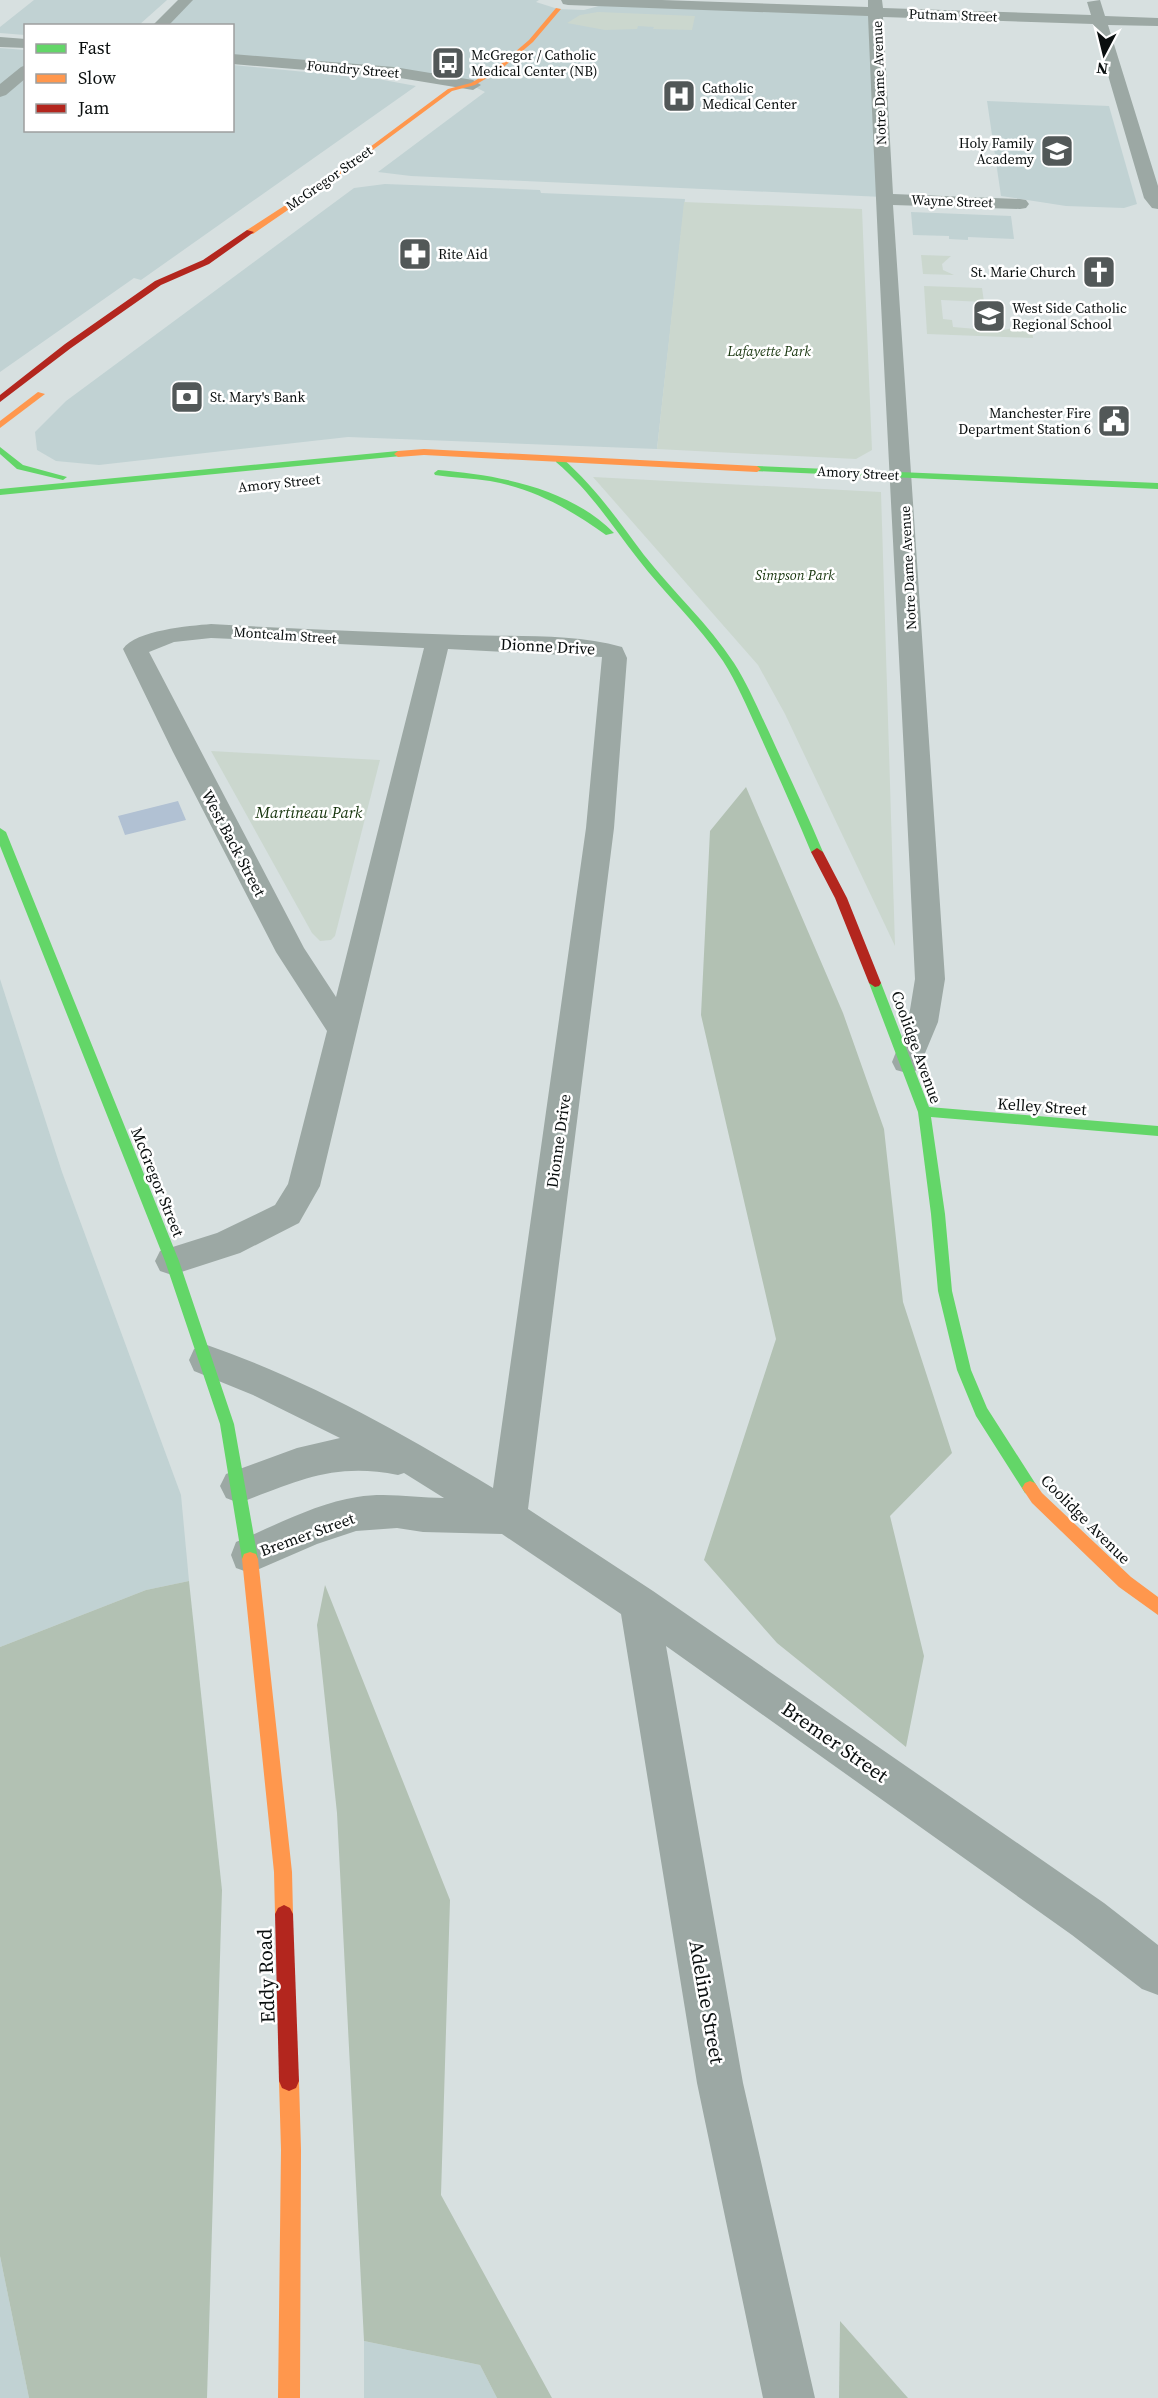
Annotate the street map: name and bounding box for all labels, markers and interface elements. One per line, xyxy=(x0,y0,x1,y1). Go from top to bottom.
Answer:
street label: Putnam Street xyxy=(908,3,998,27)
street label: Notre Dame Avenue xyxy=(867,20,891,146)
legend xyxy=(24,24,234,132)
north arrow xyxy=(1074,24,1134,84)
text: Fast xyxy=(78,35,111,60)
bus stop icon: McGregor / Catholic Medical Center (NB) xyxy=(430,45,466,81)
place label: McGregor / Catholic Medical Center (NB) xyxy=(471,45,597,81)
street label: Foundry Street xyxy=(306,55,400,83)
text: N xyxy=(1095,57,1109,81)
text: Slow xyxy=(78,65,116,90)
hospital icon: Catholic Medical Center xyxy=(661,78,697,114)
place label: Catholic Medical Center xyxy=(702,78,797,114)
text: Jam xyxy=(77,95,110,120)
place label: Holy Family Academy xyxy=(959,133,1035,169)
school or university icon: Holy Family Academy xyxy=(1039,133,1075,169)
street label: McGregor Street xyxy=(282,140,377,215)
street label: Wayne Street xyxy=(911,190,994,212)
pharmacy icon: Rite Aid xyxy=(397,236,433,272)
place label: Rite Aid xyxy=(438,244,488,264)
church icon: St. Marie Church xyxy=(1081,254,1117,290)
place label: St. Marie Church xyxy=(971,262,1076,282)
school or university icon: West Side Catholic Regional School xyxy=(971,298,1007,334)
place label: West Side Catholic Regional School xyxy=(1012,298,1127,334)
park label: Lafayette Park xyxy=(726,341,811,361)
bank icon: St. Mary's Bank xyxy=(169,379,205,415)
place label: St. Mary's Bank xyxy=(210,387,305,407)
place label: Manchester Fire Department Station 6 xyxy=(958,403,1091,439)
public building icon: Manchester Fire Department Station 6 xyxy=(1096,403,1132,439)
street label: Amory Street xyxy=(816,461,900,485)
street label: Amory Street xyxy=(237,469,321,497)
street label: Notre Dame Avenue xyxy=(895,505,921,631)
park label: Simpson Park xyxy=(755,565,835,585)
street label: Montcalm Street xyxy=(233,621,338,649)
street label: Dionne Drive xyxy=(500,633,596,659)
street label: West Back Street xyxy=(197,786,272,901)
park label: Martineau Park xyxy=(255,801,363,823)
street label: Coolidge Avenue xyxy=(886,988,948,1106)
street label: Kelley Street xyxy=(997,1092,1088,1120)
street label: Dionne Drive xyxy=(541,1093,575,1189)
street label: McGregor Street xyxy=(126,1124,190,1241)
street label: Coolidge Avenue xyxy=(1036,1469,1136,1569)
street label: Bremer Street xyxy=(257,1506,358,1561)
street label: Bremer Street xyxy=(776,1695,894,1789)
street label: Eddy Road xyxy=(250,1928,282,2024)
street label: Adeline Street xyxy=(682,1938,732,2066)

